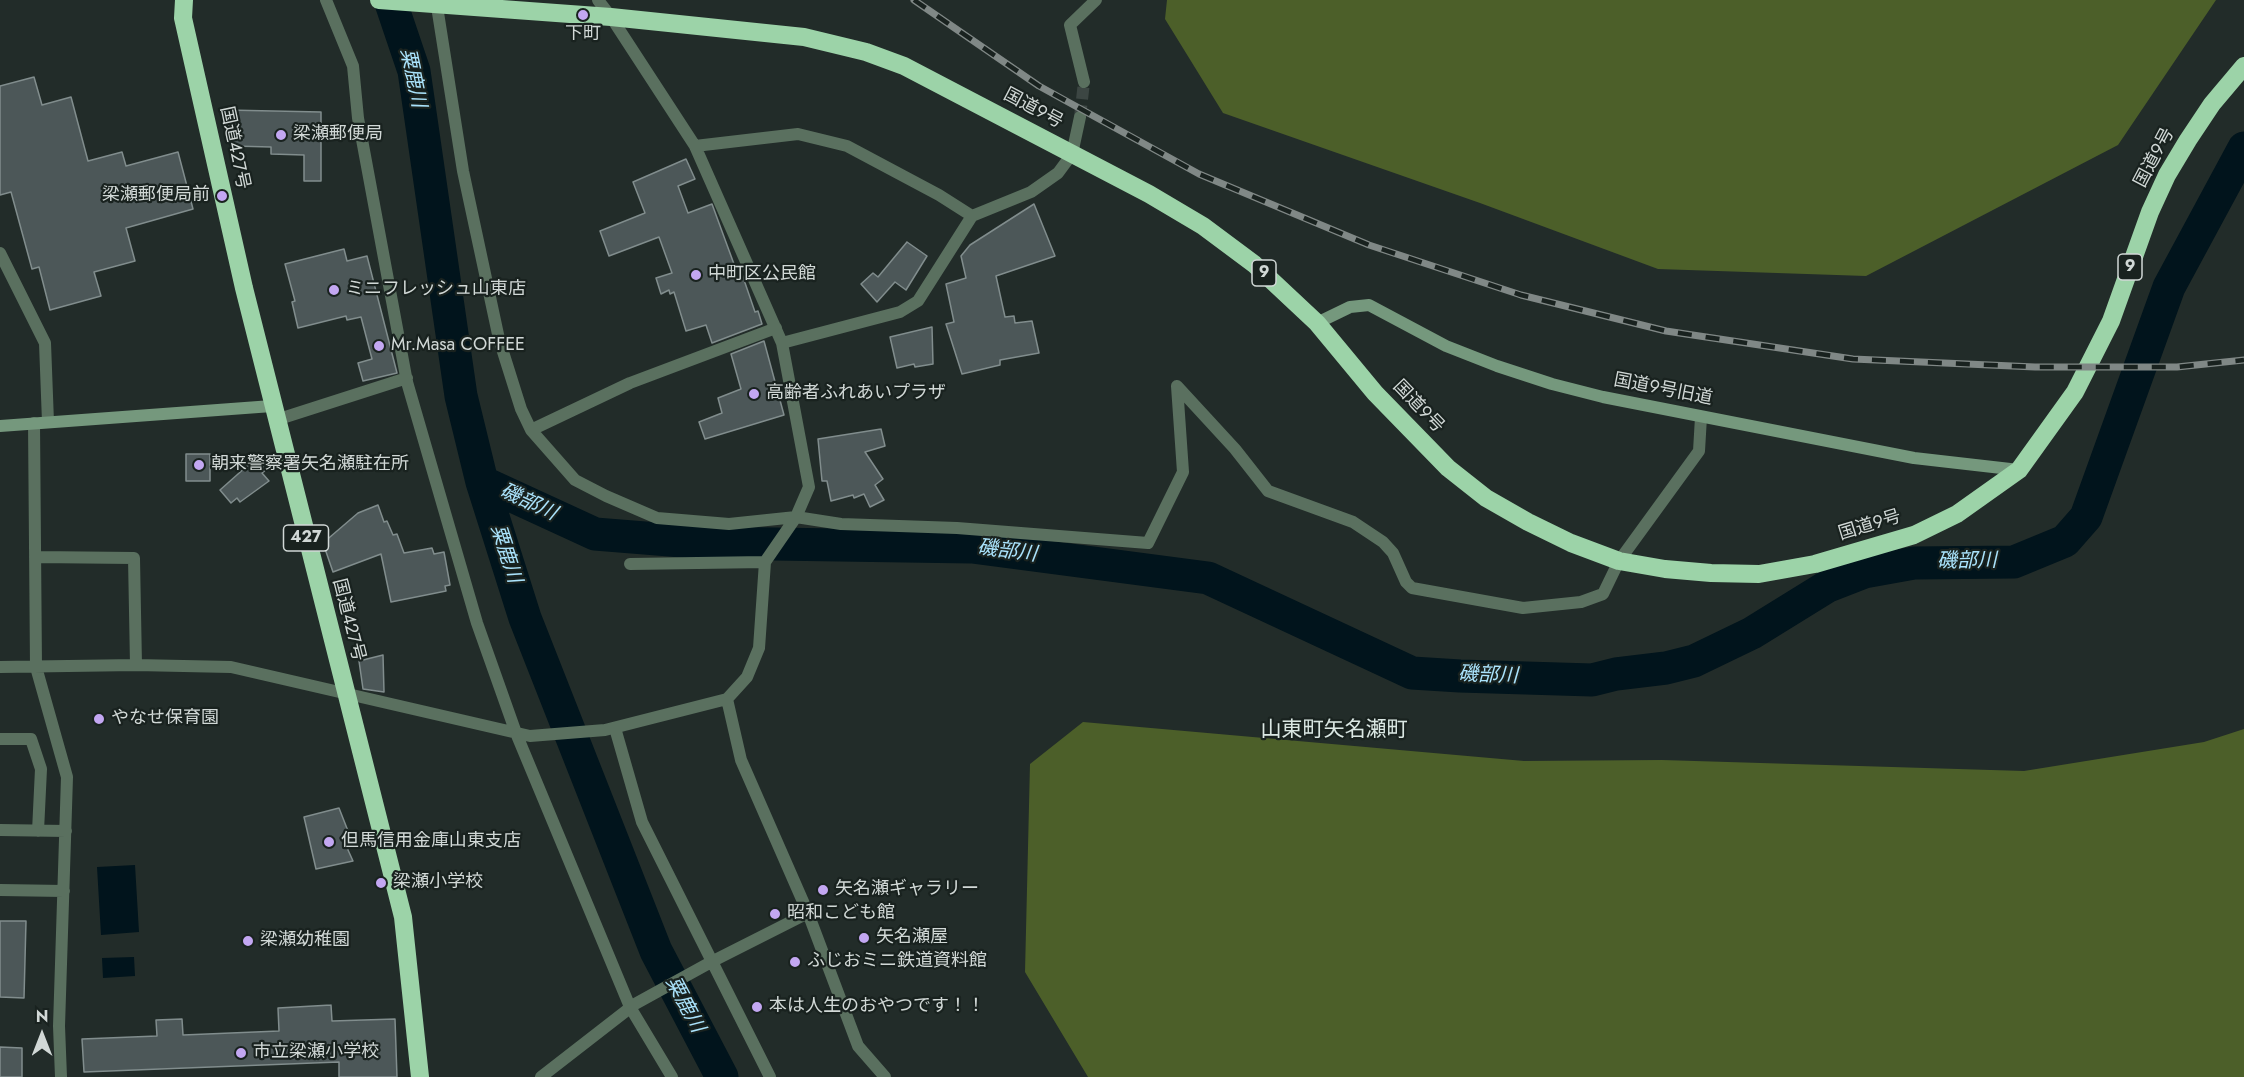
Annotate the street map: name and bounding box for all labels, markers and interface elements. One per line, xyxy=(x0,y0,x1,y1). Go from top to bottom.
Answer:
marker: 下町 xyxy=(576,8,590,22)
place label: 下町 xyxy=(565,24,601,46)
water label: 粟鹿川 xyxy=(394,46,430,110)
street label: 国道9号 xyxy=(1000,84,1066,134)
street label: 国道427号 xyxy=(215,105,253,191)
place label: 梁瀬郵便局 xyxy=(293,124,383,146)
street label: 国道9号 xyxy=(2130,125,2180,191)
marker: 梁瀬郵便局 xyxy=(274,128,288,142)
place label: 梁瀬郵便局前 xyxy=(102,185,210,207)
marker: 梁瀬郵便局前 xyxy=(215,189,229,203)
road number: 9 xyxy=(2118,254,2142,280)
road number: 9 xyxy=(1252,260,1276,286)
place label: 中町区公民館 xyxy=(708,264,816,286)
marker: 中町区公民館 xyxy=(689,268,703,282)
place label: ミニフレッシュ山東店 xyxy=(346,279,526,301)
marker: ミニフレッシュ山東店 xyxy=(327,283,341,297)
place label: Mr.Masa COFFEE xyxy=(391,335,525,357)
marker: Mr.Masa COFFEE xyxy=(372,339,386,353)
street label: 国道9号旧道 xyxy=(1612,370,1714,410)
street label: 国道9号 xyxy=(1388,376,1448,438)
place label: 高齢者ふれあいプラザ xyxy=(766,383,946,405)
marker: 高齢者ふれあいプラザ xyxy=(747,387,761,401)
place label: 朝来警察署矢名瀬駐在所 xyxy=(211,454,409,476)
marker: 朝来警察署矢名瀬駐在所 xyxy=(192,458,206,472)
water label: 磯部川 xyxy=(496,479,560,527)
street label: 国道9号 xyxy=(1836,506,1904,546)
water label: 粟鹿川 xyxy=(484,522,526,586)
road number: 427 xyxy=(284,525,328,551)
water label: 磯部川 xyxy=(976,536,1038,568)
water label: 磯部川 xyxy=(1937,549,1997,575)
street label: 国道427号 xyxy=(327,577,369,663)
water label: 磯部川 xyxy=(1458,663,1518,689)
place label: やなせ保育園 xyxy=(111,708,219,730)
marker: やなせ保育園 xyxy=(92,712,106,726)
district label: 山東町矢名瀬町 xyxy=(1261,718,1407,744)
place label: 但馬信用金庫山東支店 xyxy=(341,831,521,853)
marker: 但馬信用金庫山東支店 xyxy=(322,835,336,849)
place label: 梁瀬小学校 xyxy=(393,872,483,894)
marker: 梁瀬小学校 xyxy=(374,876,388,890)
place label: 矢名瀬ギャラリー xyxy=(835,879,979,901)
marker: 矢名瀬ギャラリー xyxy=(816,883,830,897)
place label: 昭和こども館 xyxy=(787,903,895,925)
marker: 昭和こども館 xyxy=(768,907,782,921)
place label: 矢名瀬屋 xyxy=(876,927,948,949)
place label: 梁瀬幼稚園 xyxy=(260,930,350,952)
marker: 矢名瀬屋 xyxy=(857,931,871,945)
marker: 梁瀬幼稚園 xyxy=(241,934,255,948)
place label: ふじおミニ鉄道資料館 xyxy=(807,951,987,973)
marker: ふじおミニ鉄道資料館 xyxy=(788,955,802,969)
water label: 粟鹿川 xyxy=(659,973,709,1037)
place label: 本は人生のおやつです！！ xyxy=(769,996,985,1018)
marker: 本は人生のおやつです！！ xyxy=(750,1000,764,1014)
north arrow xyxy=(12,1005,72,1065)
text: N xyxy=(36,1005,48,1028)
place label: 市立梁瀬小学校 xyxy=(253,1042,379,1064)
marker: 市立梁瀬小学校 xyxy=(234,1046,248,1060)

